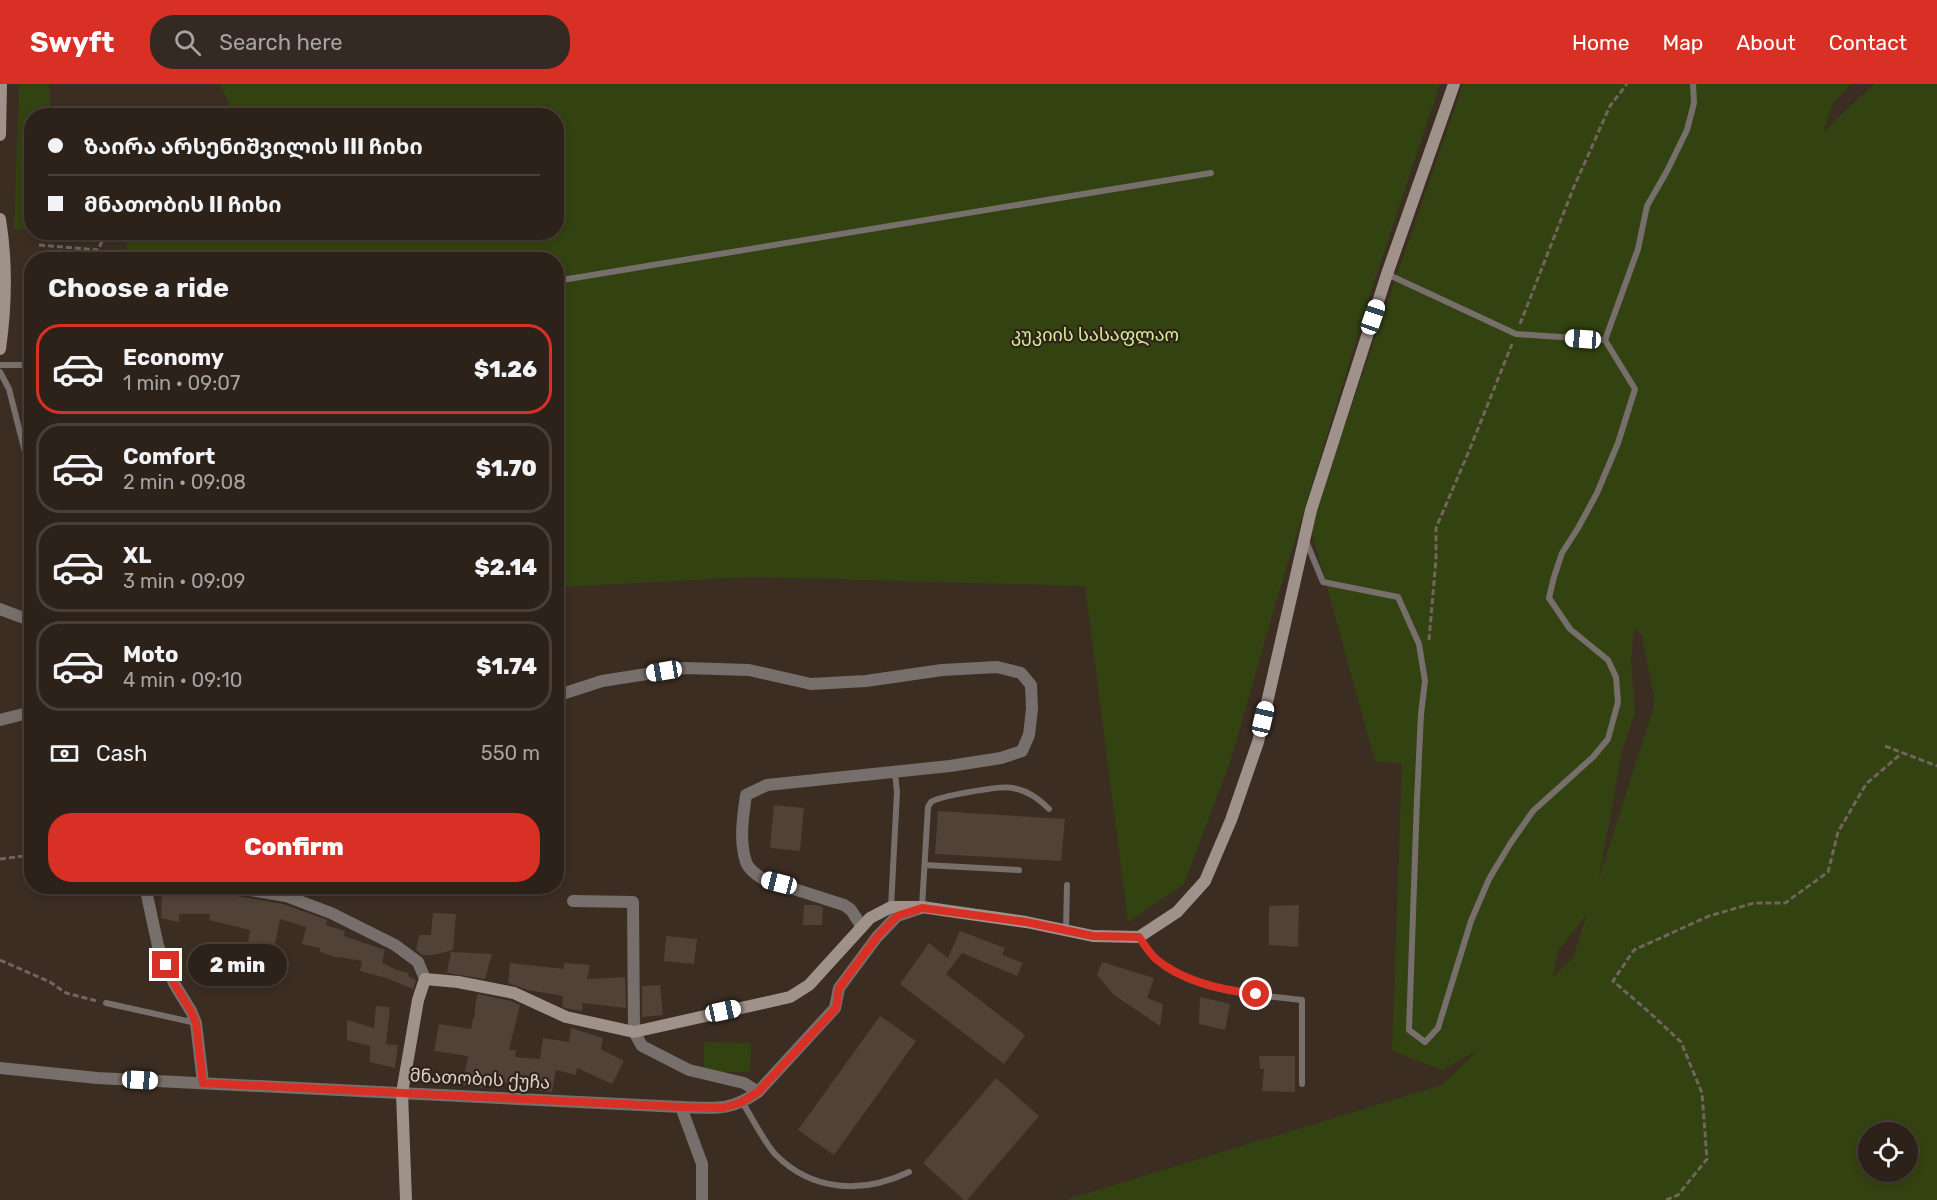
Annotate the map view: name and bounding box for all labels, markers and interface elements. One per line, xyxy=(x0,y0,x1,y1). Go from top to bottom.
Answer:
search box xyxy=(150,15,570,69)
text: Swyft xyxy=(30,26,114,59)
icon: search xyxy=(171,26,204,59)
text: Search here xyxy=(219,29,343,56)
text: Home xyxy=(1572,30,1629,55)
text: Map xyxy=(1662,30,1703,55)
text: About xyxy=(1736,30,1796,55)
text: Contact xyxy=(1829,30,1907,55)
text: ზაირა არსენიშვილის III ჩიხი xyxy=(84,133,423,160)
text: მნათობის II ჩიხი xyxy=(84,191,282,218)
text: Choose a ride xyxy=(48,272,229,304)
car xyxy=(1359,297,1387,337)
park label: კუკიის სასაფლაო xyxy=(1011,324,1179,346)
car xyxy=(1564,329,1602,349)
icon: car xyxy=(51,342,105,396)
text: Economy xyxy=(123,344,224,371)
text: $1.26 xyxy=(474,356,537,383)
text: 1 min · 09:07 xyxy=(123,371,240,395)
icon: car xyxy=(51,441,105,495)
text: Comfort xyxy=(123,443,215,470)
text: $1.70 xyxy=(476,455,537,482)
text: 2 min · 09:08 xyxy=(123,470,246,494)
icon: car xyxy=(51,540,105,594)
text: XL xyxy=(123,542,151,569)
text: $2.14 xyxy=(475,554,537,581)
text: 3 min · 09:09 xyxy=(123,569,245,593)
icon: car xyxy=(51,639,105,693)
text: Moto xyxy=(123,641,178,668)
text: $1.74 xyxy=(476,653,537,680)
car xyxy=(645,659,683,683)
text: 4 min · 09:10 xyxy=(123,668,242,692)
car xyxy=(1250,699,1276,739)
icon: cash xyxy=(48,737,81,770)
text: Cash xyxy=(96,740,147,767)
text: 550 m xyxy=(481,741,540,765)
button: Confirm xyxy=(48,813,540,882)
car xyxy=(759,870,799,896)
callout: 2 min xyxy=(187,944,286,986)
route end xyxy=(152,951,179,978)
text: 2 min xyxy=(210,953,265,977)
route start xyxy=(1242,980,1269,1007)
car xyxy=(704,998,742,1024)
street label: მნათობის ქუჩა xyxy=(409,1064,551,1094)
car xyxy=(122,1070,158,1090)
map controls xyxy=(1858,1122,1918,1182)
button: locate xyxy=(1858,1122,1918,1182)

